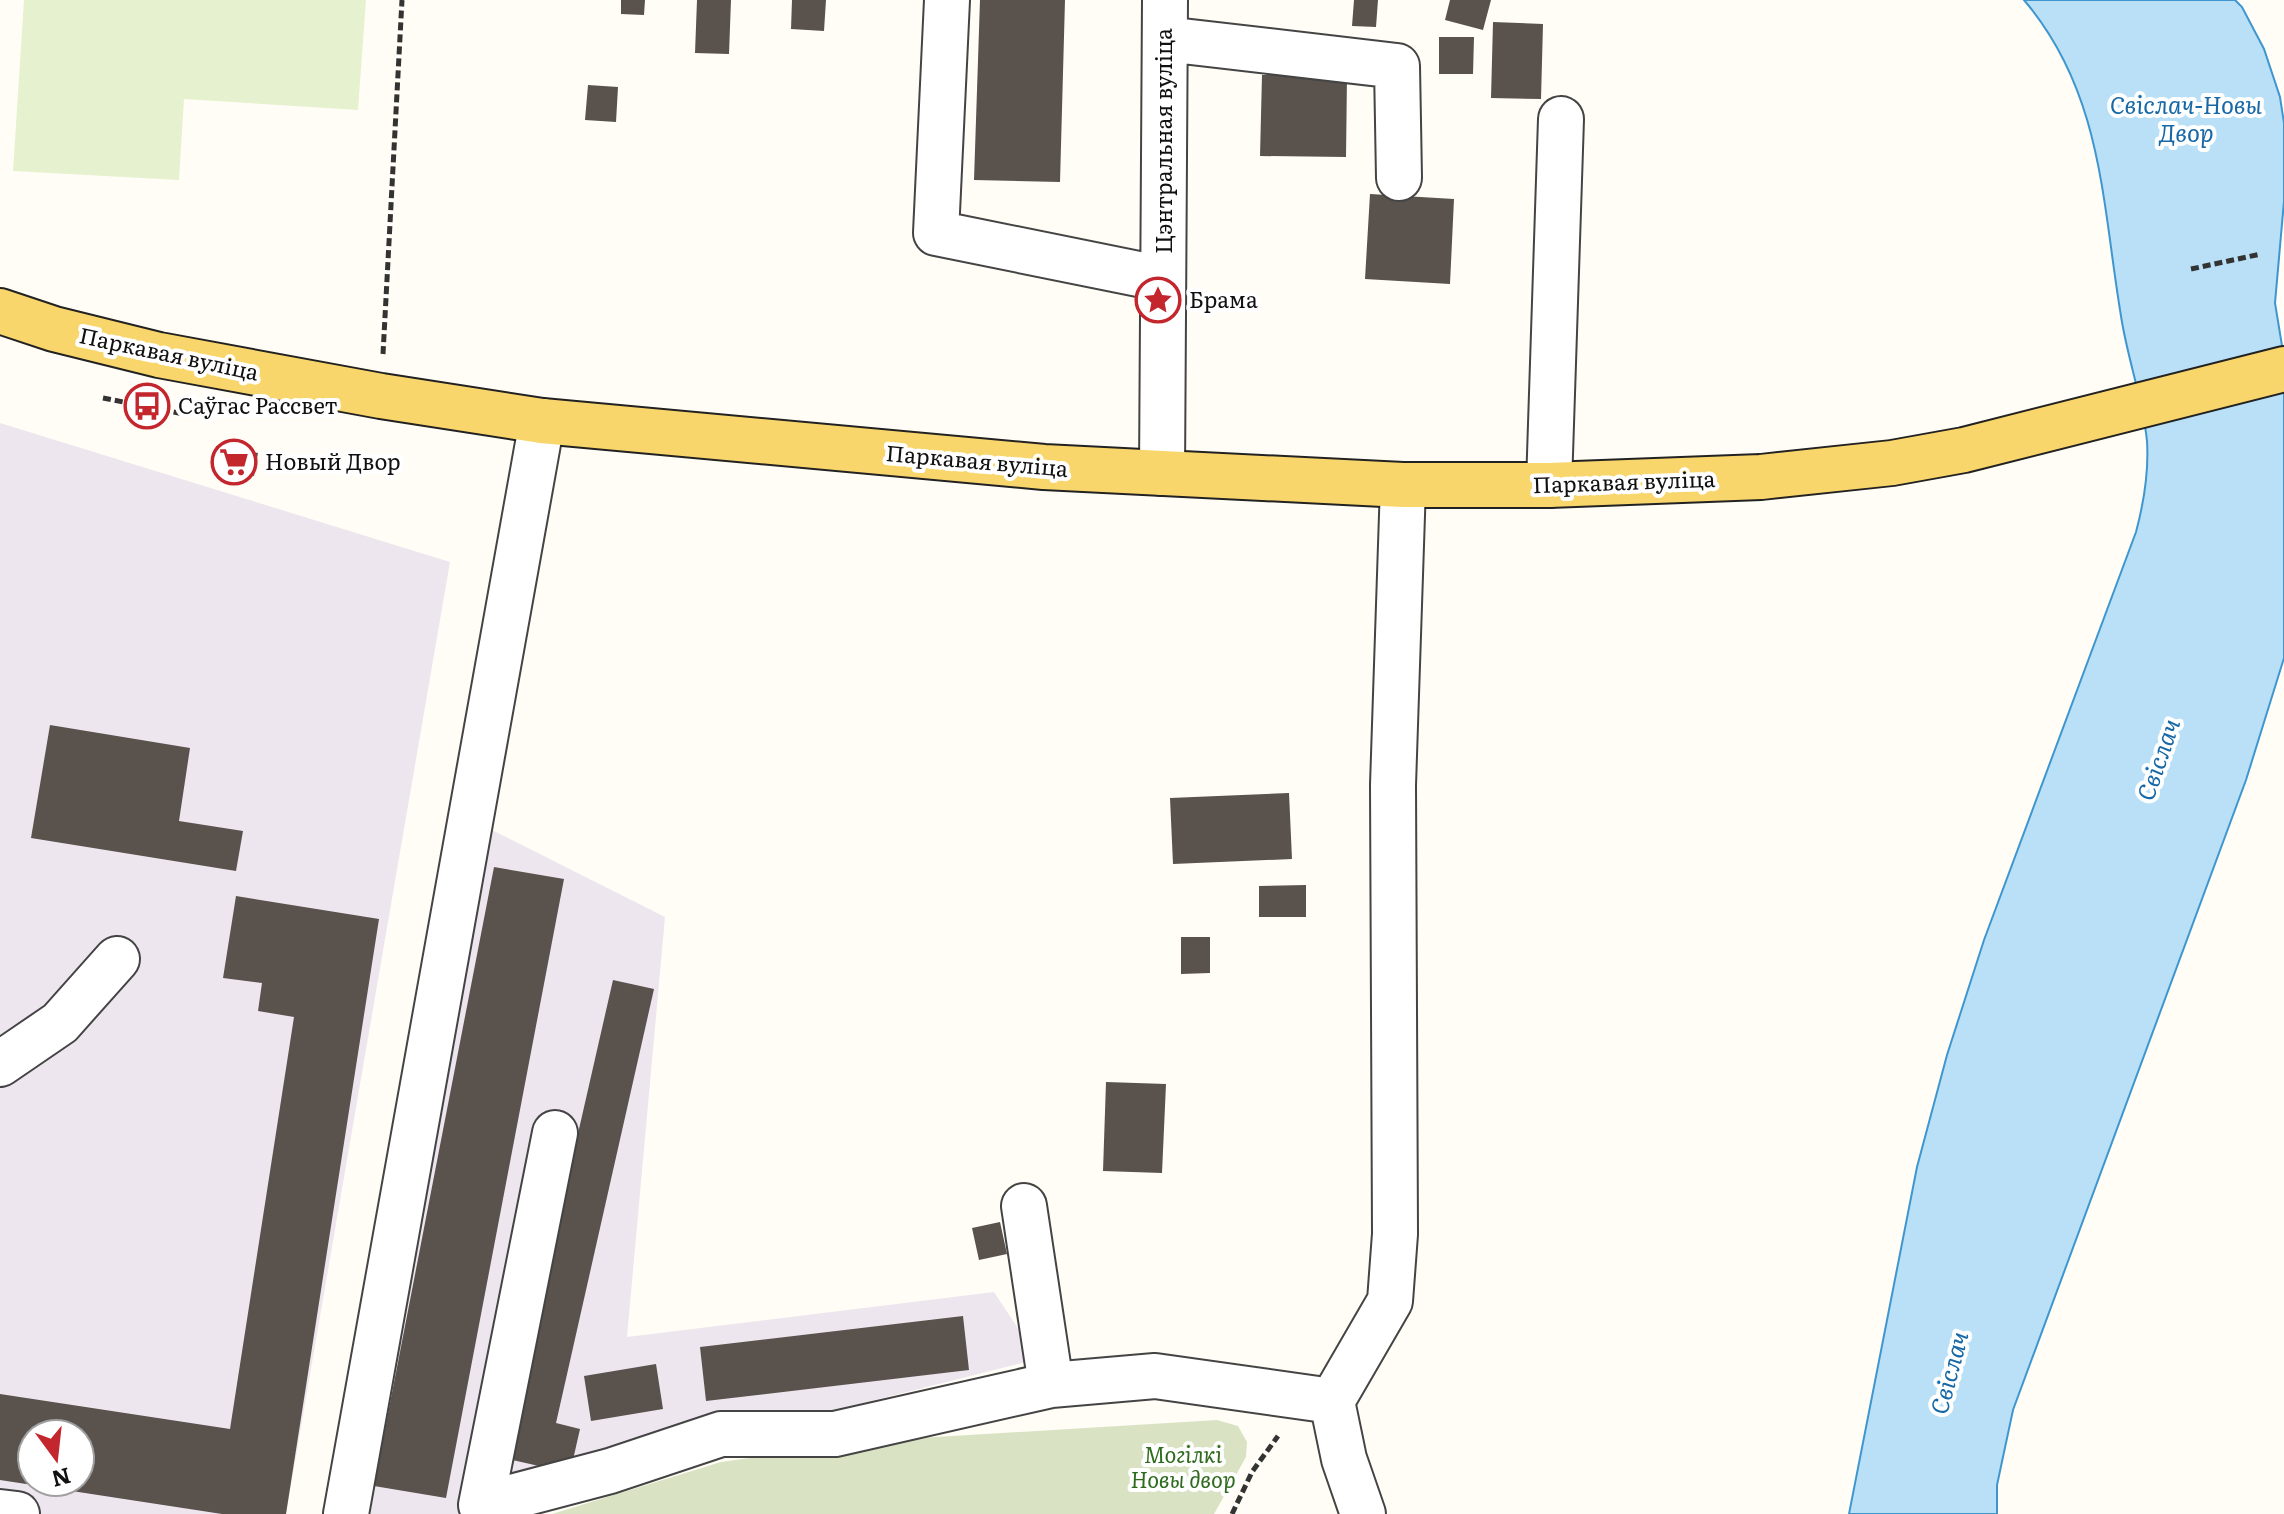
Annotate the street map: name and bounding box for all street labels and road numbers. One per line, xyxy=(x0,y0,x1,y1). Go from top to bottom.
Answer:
street label: Цэнтральная вуліца xyxy=(1146,28,1179,254)
street label: Паркавая вуліца xyxy=(77,317,262,388)
street label: Паркавая вуліца xyxy=(885,435,1070,484)
street label: Паркавая вуліца xyxy=(1532,461,1716,500)

